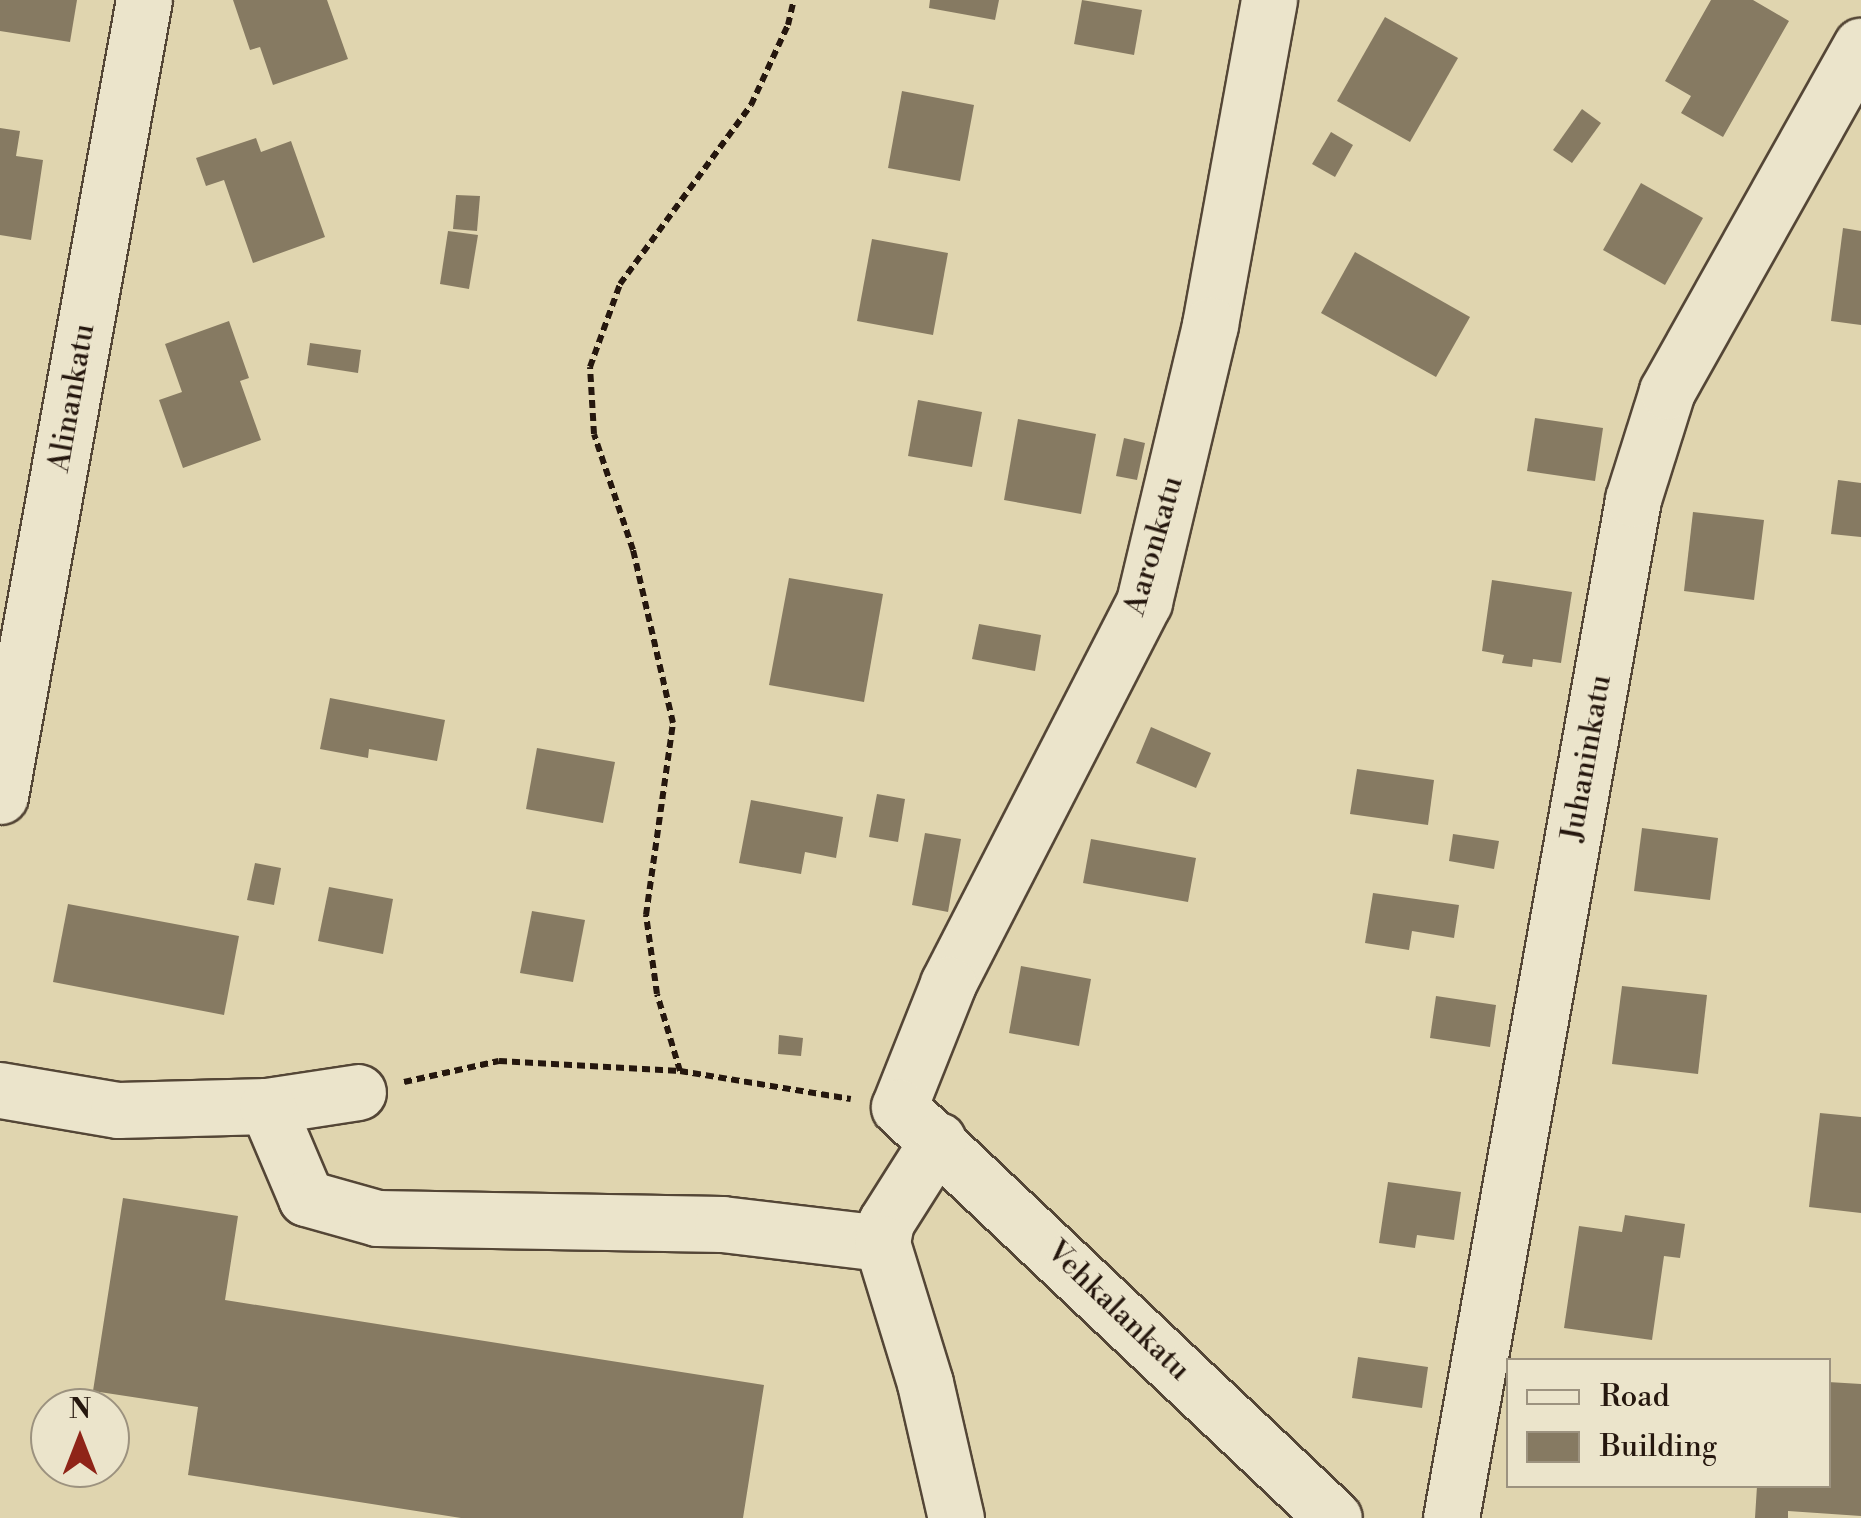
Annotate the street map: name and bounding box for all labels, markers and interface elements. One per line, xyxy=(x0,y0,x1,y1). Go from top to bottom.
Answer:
street label: Alinankatu xyxy=(41,321,103,475)
street label: Aaronkatu xyxy=(1117,472,1191,620)
street label: Juhaninkatu xyxy=(1555,672,1619,844)
street label: Vehkalankatu xyxy=(1039,1234,1197,1388)
legend xyxy=(1506,1358,1831,1488)
text: Road xyxy=(1600,1378,1670,1416)
north arrow xyxy=(30,1388,130,1488)
text: N xyxy=(69,1392,91,1427)
text: Building xyxy=(1600,1428,1717,1466)

